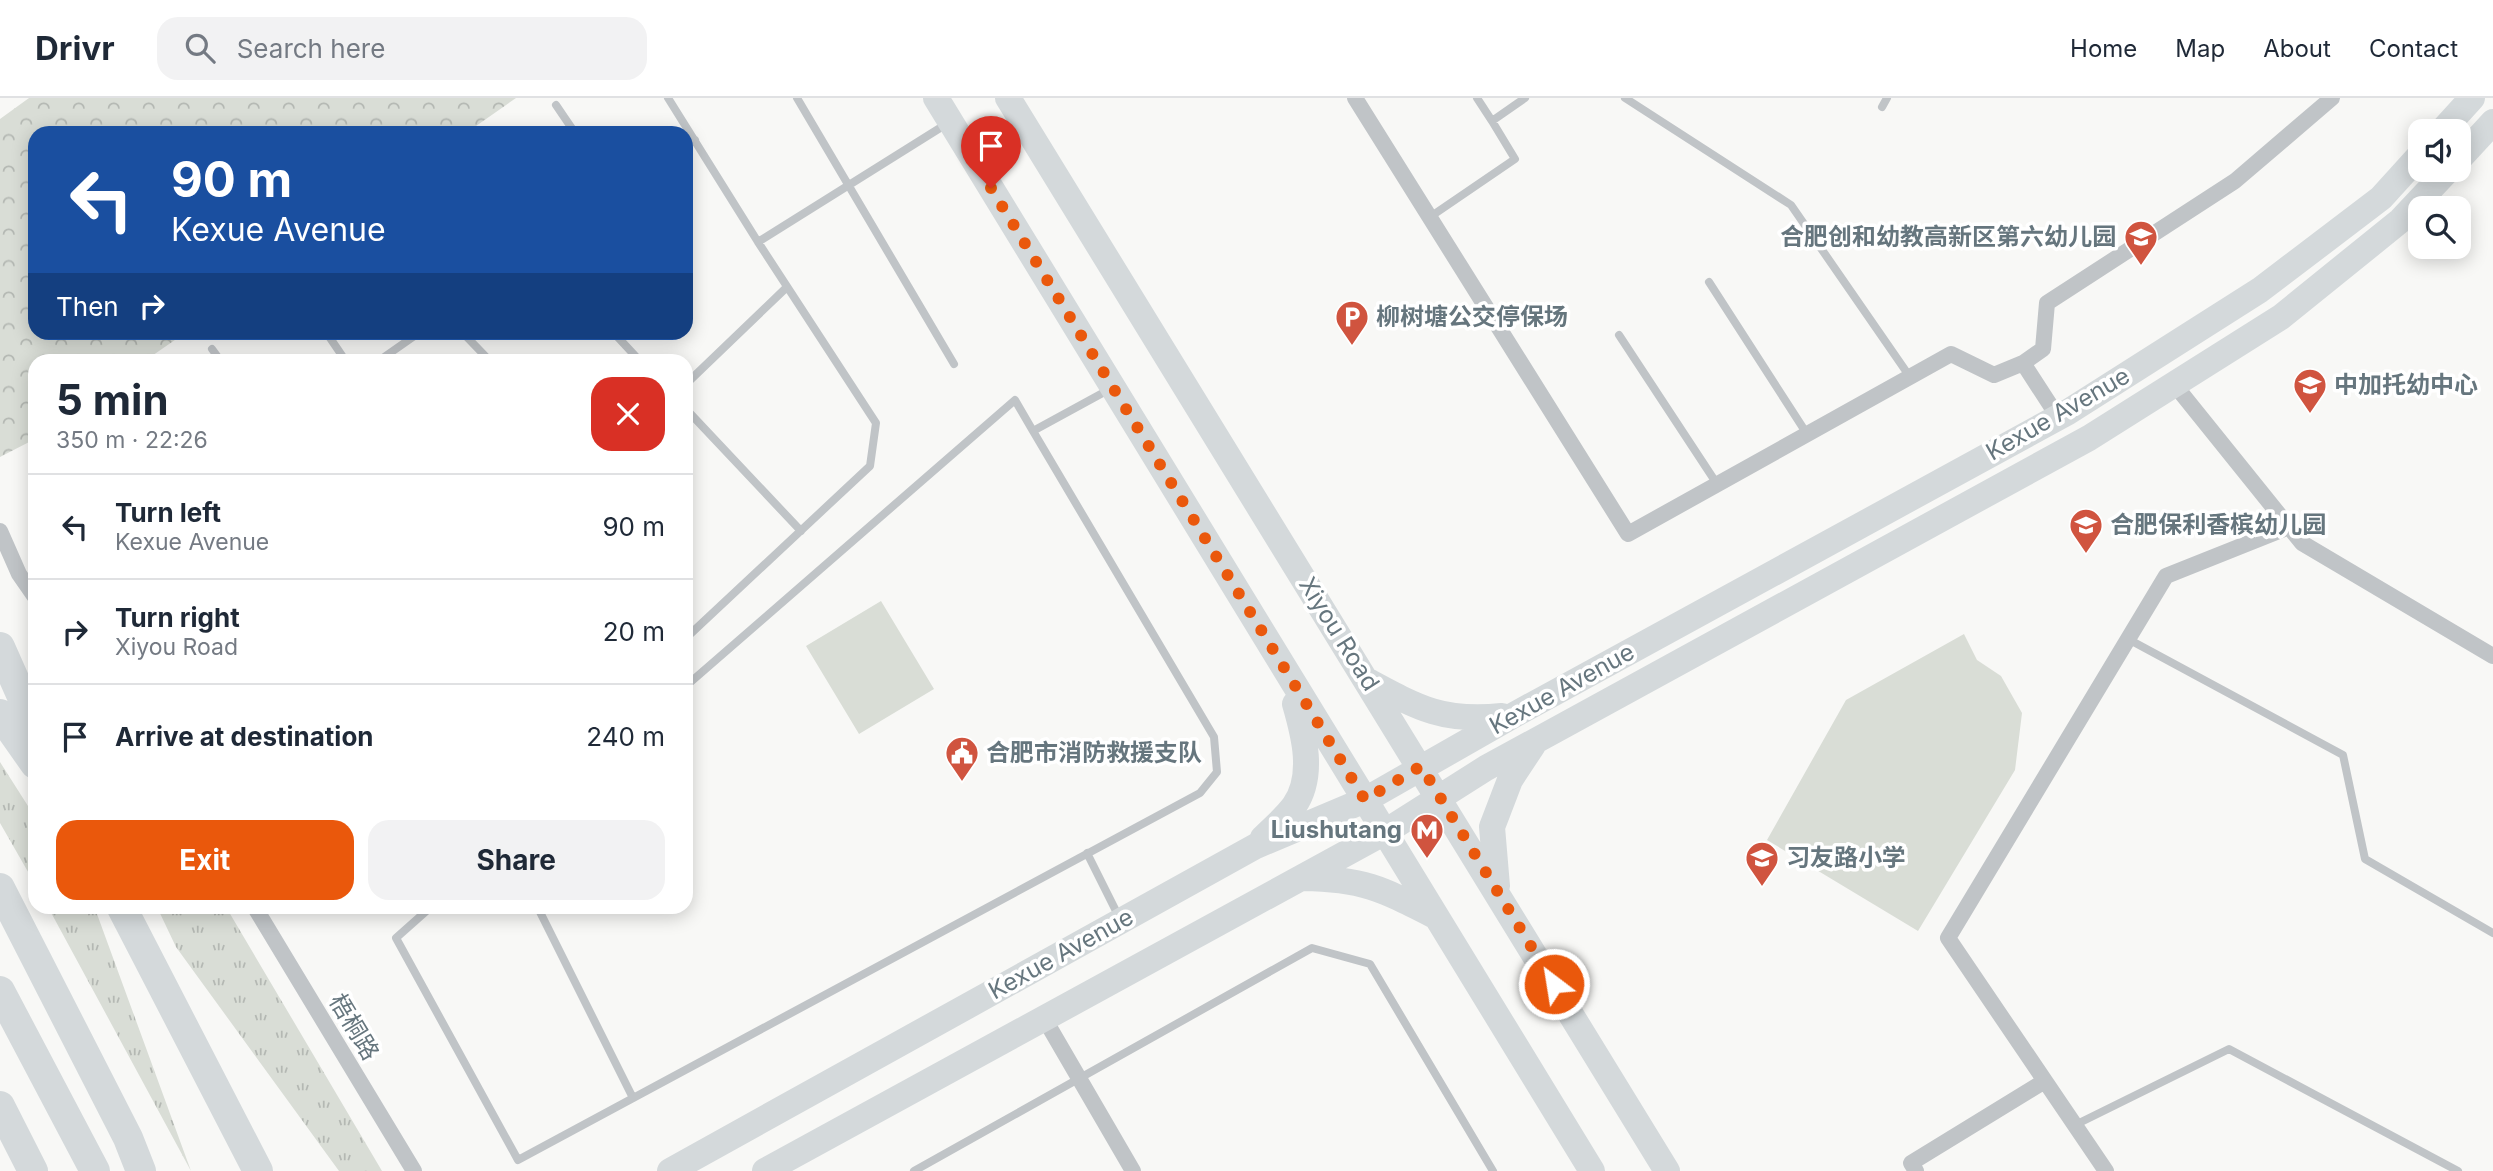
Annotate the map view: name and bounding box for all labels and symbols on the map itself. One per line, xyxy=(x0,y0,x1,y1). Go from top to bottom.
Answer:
pin xyxy=(961,116,1021,188)
school or university icon: 合肥创和幼教高新区第六幼儿园 xyxy=(2122,218,2160,267)
place label: 合肥创和幼教高新区第六幼儿园 xyxy=(1780,222,2116,251)
parking icon: 柳树塘公交停保场 xyxy=(1333,298,1371,347)
place label: 柳树塘公交停保场 xyxy=(1376,302,1568,331)
street label: Kexue Avenue xyxy=(1981,361,2135,466)
school or university icon: 中加托幼中心 xyxy=(2291,366,2329,415)
place label: 中加托幼中心 xyxy=(2334,370,2478,399)
school or university icon: 合肥保利香槟幼儿园 xyxy=(2067,506,2105,555)
place label: 合肥保利香槟幼儿园 xyxy=(2110,510,2326,539)
street label: Xiyou Road xyxy=(1293,572,1386,696)
street label: Kexue Avenue xyxy=(1484,637,1639,740)
public building icon: 合肥市消防救援支队 xyxy=(943,734,981,783)
place label: 合肥市消防救援支队 xyxy=(986,738,1202,767)
metro station icon: Liushutang xyxy=(1408,811,1446,860)
place label: Liushutang xyxy=(1271,815,1402,844)
school or university icon: 习友路小学 xyxy=(1743,839,1781,888)
place label: 习友路小学 xyxy=(1786,843,1906,872)
street label: Kexue Avenue xyxy=(983,902,1138,1005)
position arrow xyxy=(1517,947,1591,1021)
street label: 梧桐路 xyxy=(323,988,385,1065)

